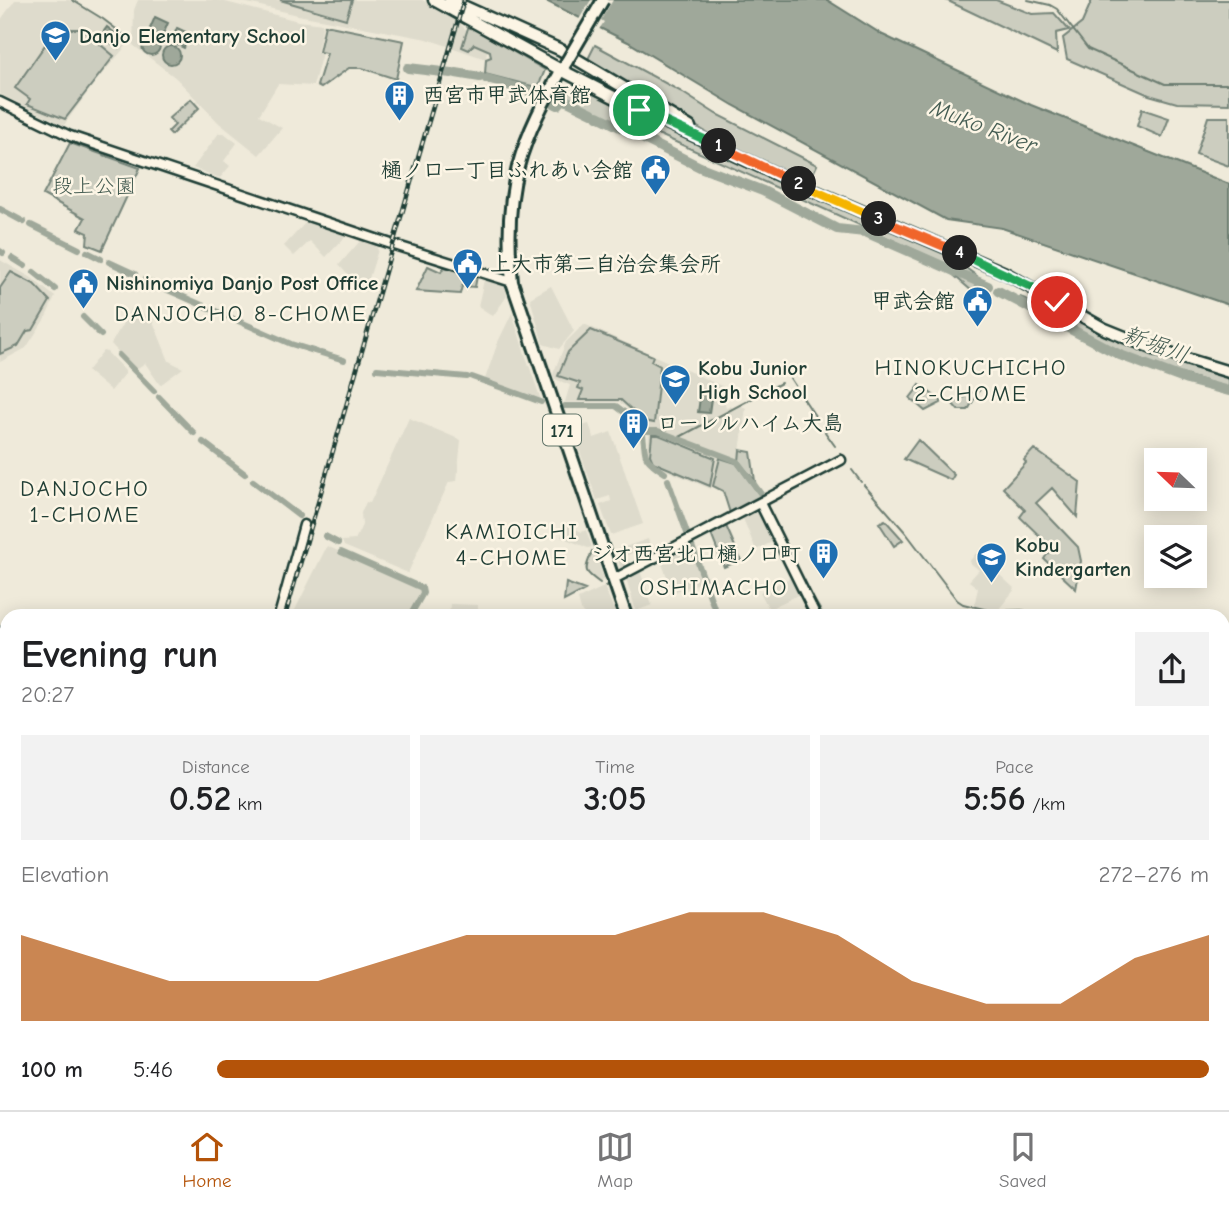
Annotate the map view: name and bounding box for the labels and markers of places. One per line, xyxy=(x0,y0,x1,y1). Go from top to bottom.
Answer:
school or university icon: Danjo Elementary School xyxy=(39,19,73,63)
place label: Danjo Elementary School xyxy=(79,24,306,48)
building icon: 西宮市甲武体育館 xyxy=(383,78,417,122)
pin xyxy=(609,80,669,140)
place label: 西宮市甲武体育館 xyxy=(423,83,591,107)
pin: 1 xyxy=(702,128,736,164)
public building icon: 樋ノ口一丁目ふれあい会館 xyxy=(639,153,673,197)
place label: 樋ノ口一丁目ふれあい会館 xyxy=(381,158,633,182)
pin: 2 xyxy=(782,166,816,202)
pin: 3 xyxy=(862,202,896,236)
pin: 4 xyxy=(942,236,978,270)
public building icon: 上大市第二自治会集会所 xyxy=(450,247,484,291)
place label: 上大市第二自治会集会所 xyxy=(490,252,721,276)
public building icon: Nishinomiya Danjo Post Office xyxy=(66,266,100,310)
place label: Nishinomiya Danjo Post Office xyxy=(106,271,378,295)
pin xyxy=(1027,272,1087,332)
public building icon: 甲武会館 xyxy=(961,284,995,328)
place label: 甲武会館 xyxy=(871,289,955,313)
place label: Kobu Junior High School xyxy=(698,356,807,404)
school or university icon: Kobu Junior High School xyxy=(658,363,692,407)
building icon: ローレルハイム大島 xyxy=(617,406,651,450)
place label: ローレルハイム大島 xyxy=(657,411,844,435)
place label: Kobu Kindergarten xyxy=(1015,533,1131,581)
building icon: ジオ西宮北口樋ノ口町 xyxy=(807,537,841,581)
school or university icon: Kobu Kindergarten xyxy=(975,540,1009,584)
place label: ジオ西宮北口樋ノ口町 xyxy=(591,542,801,566)

